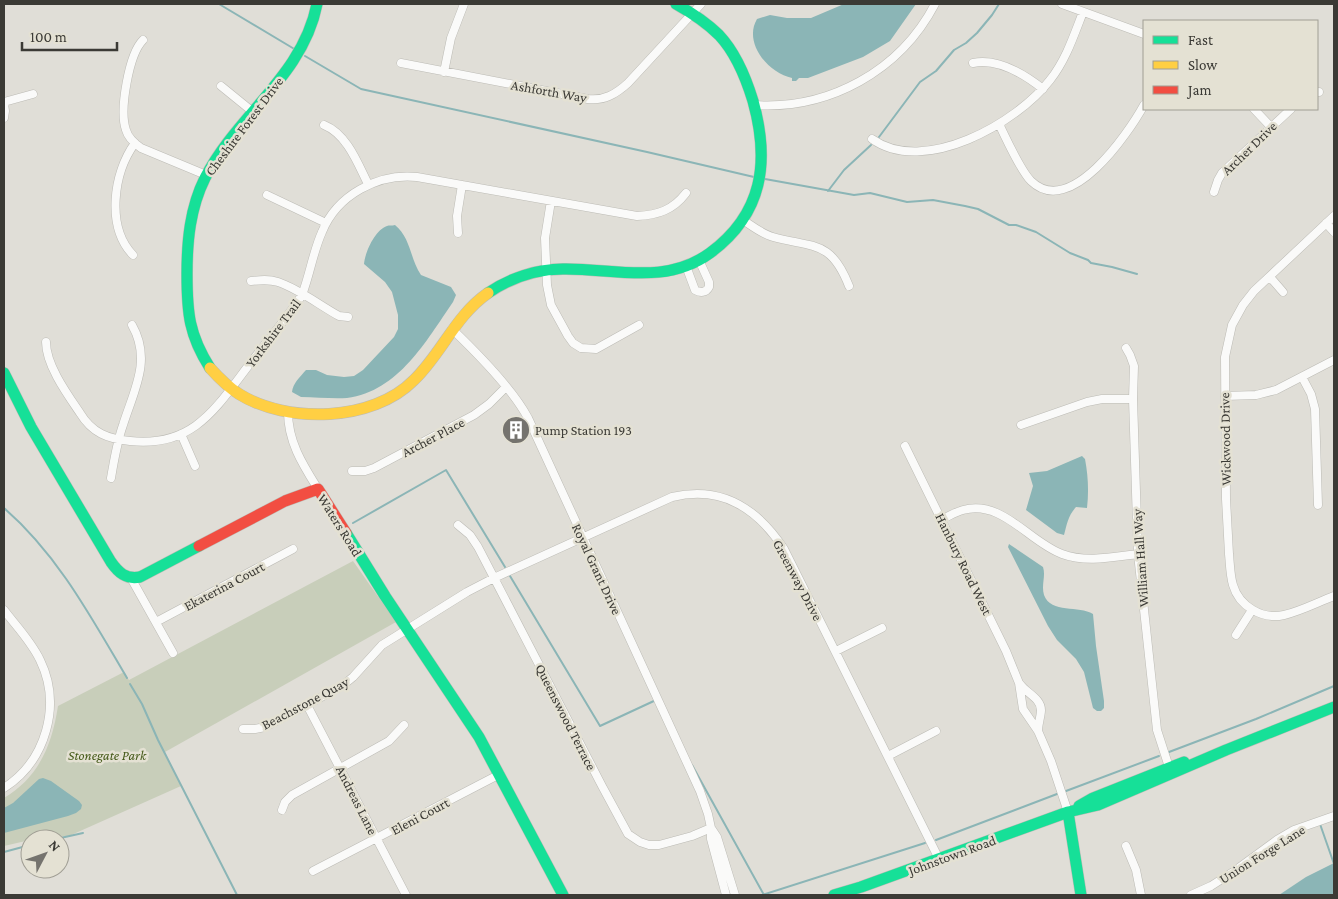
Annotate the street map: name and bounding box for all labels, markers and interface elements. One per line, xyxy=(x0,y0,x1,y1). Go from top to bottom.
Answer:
scale bar xyxy=(22,20,118,52)
legend xyxy=(1143,20,1318,110)
text: 100 m xyxy=(30,29,67,45)
text: Fast xyxy=(1188,32,1214,48)
text: Slow xyxy=(1188,57,1218,73)
street label: Cheshire Forest Drive xyxy=(202,73,286,179)
street label: Ashforth Way xyxy=(510,76,589,106)
text: Jam xyxy=(1186,82,1211,99)
street label: Archer Drive xyxy=(1218,118,1280,178)
street label: Yorkshire Trail xyxy=(242,296,304,370)
street label: Wickwood Drive xyxy=(1216,392,1234,486)
street label: Archer Place xyxy=(399,414,467,460)
building icon: Pump Station 193 xyxy=(501,415,531,445)
place label: Pump Station 193 xyxy=(535,422,632,438)
street label: Waters Road xyxy=(314,491,366,560)
street label: William Hall Way xyxy=(1129,508,1151,608)
street label: Hanbury Road West xyxy=(932,510,996,618)
street label: Royal Grant Drive xyxy=(569,521,625,617)
street label: Greenway Drive xyxy=(770,537,826,623)
street label: Ekaterina Court xyxy=(181,558,267,614)
street label: Queenswood Terrace xyxy=(532,661,600,773)
street label: Beachstone Quay xyxy=(259,673,352,733)
park label: Stonegate Park xyxy=(68,747,147,763)
street label: Andreas Lane xyxy=(333,763,381,837)
street label: Eleni Court xyxy=(388,794,452,838)
street label: Union Forge Lane xyxy=(1216,821,1308,887)
north arrow xyxy=(20,829,70,879)
street label: Johnstown Road xyxy=(904,832,999,879)
text: N xyxy=(46,837,64,855)

